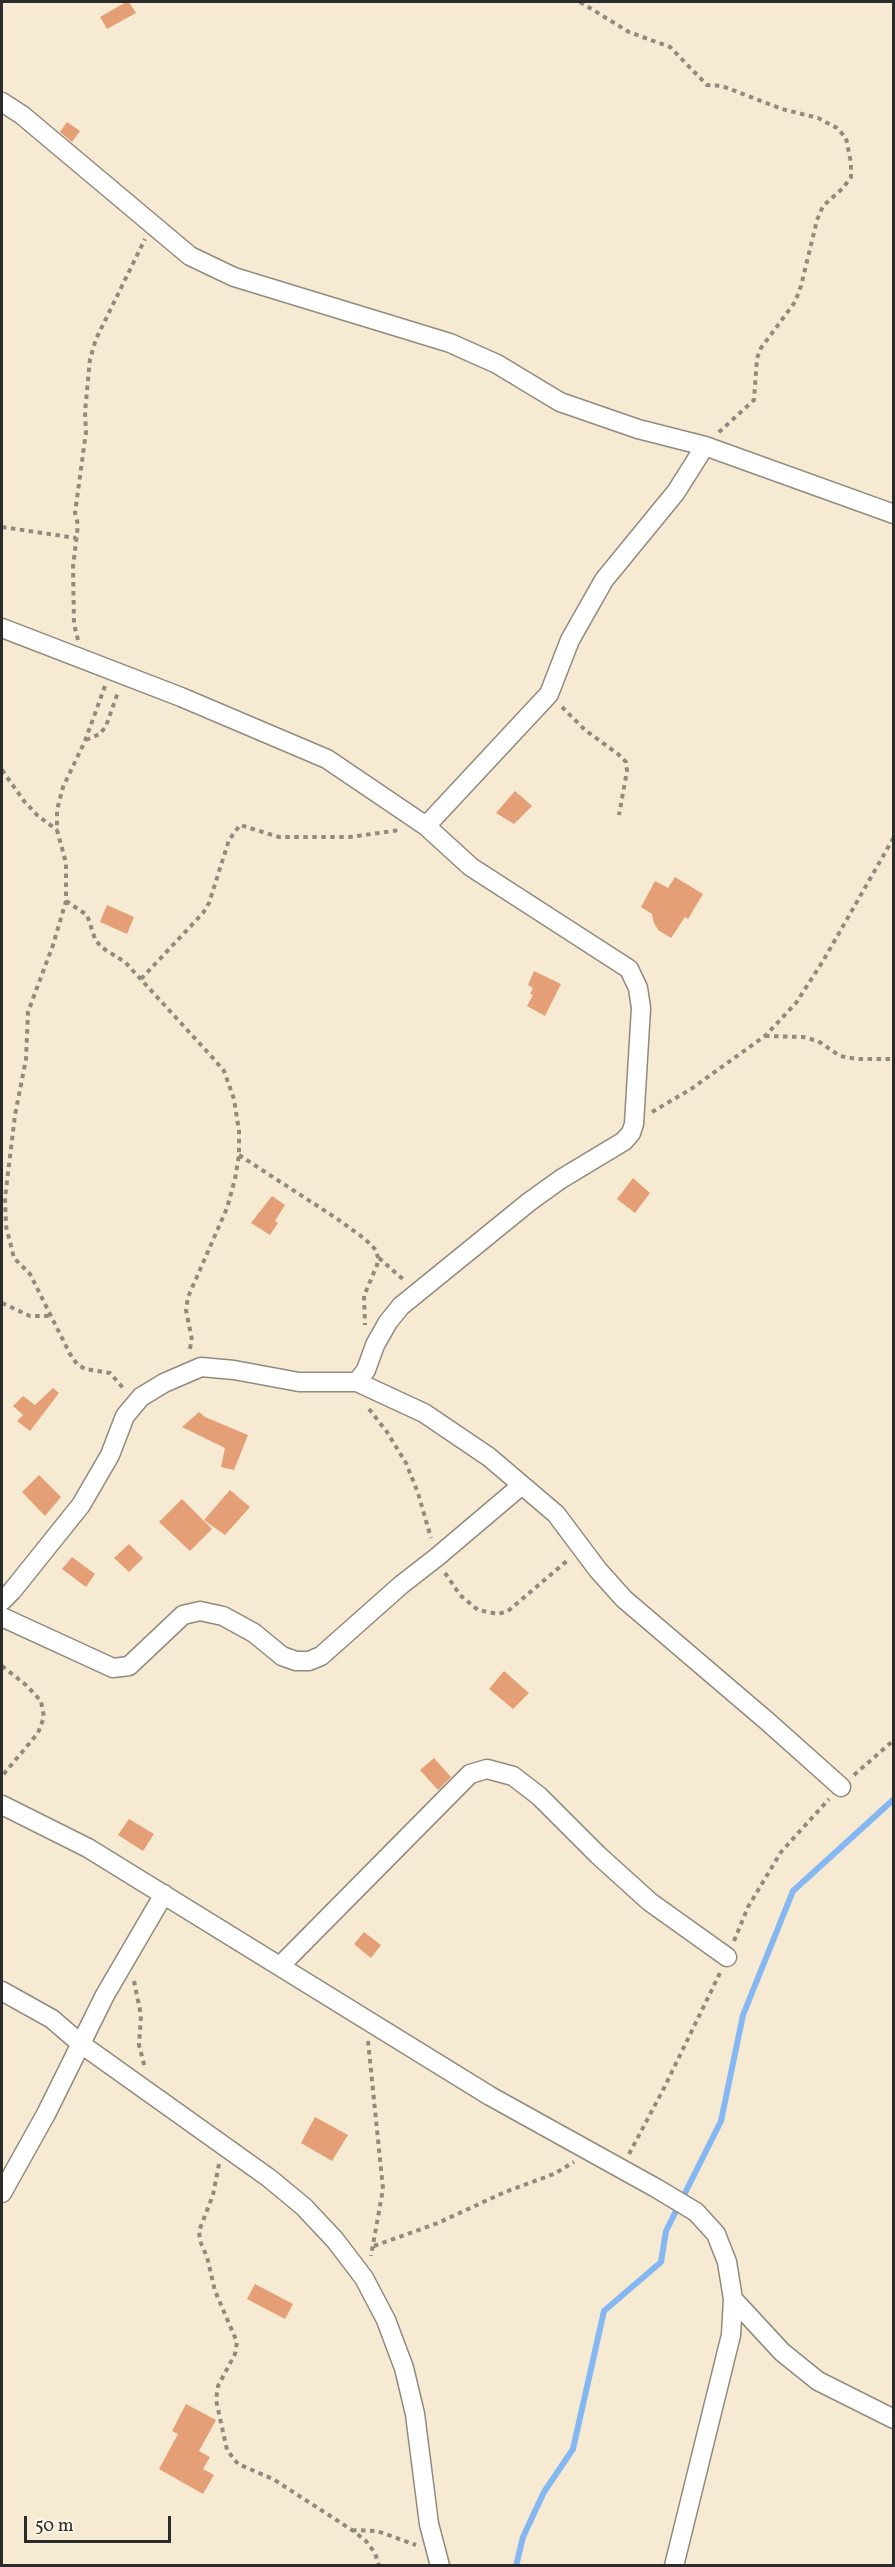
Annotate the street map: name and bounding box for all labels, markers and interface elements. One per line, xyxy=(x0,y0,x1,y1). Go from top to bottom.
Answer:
scale bar xyxy=(27,2504,174,2542)
text: 50 m xyxy=(35,2514,74,2539)

